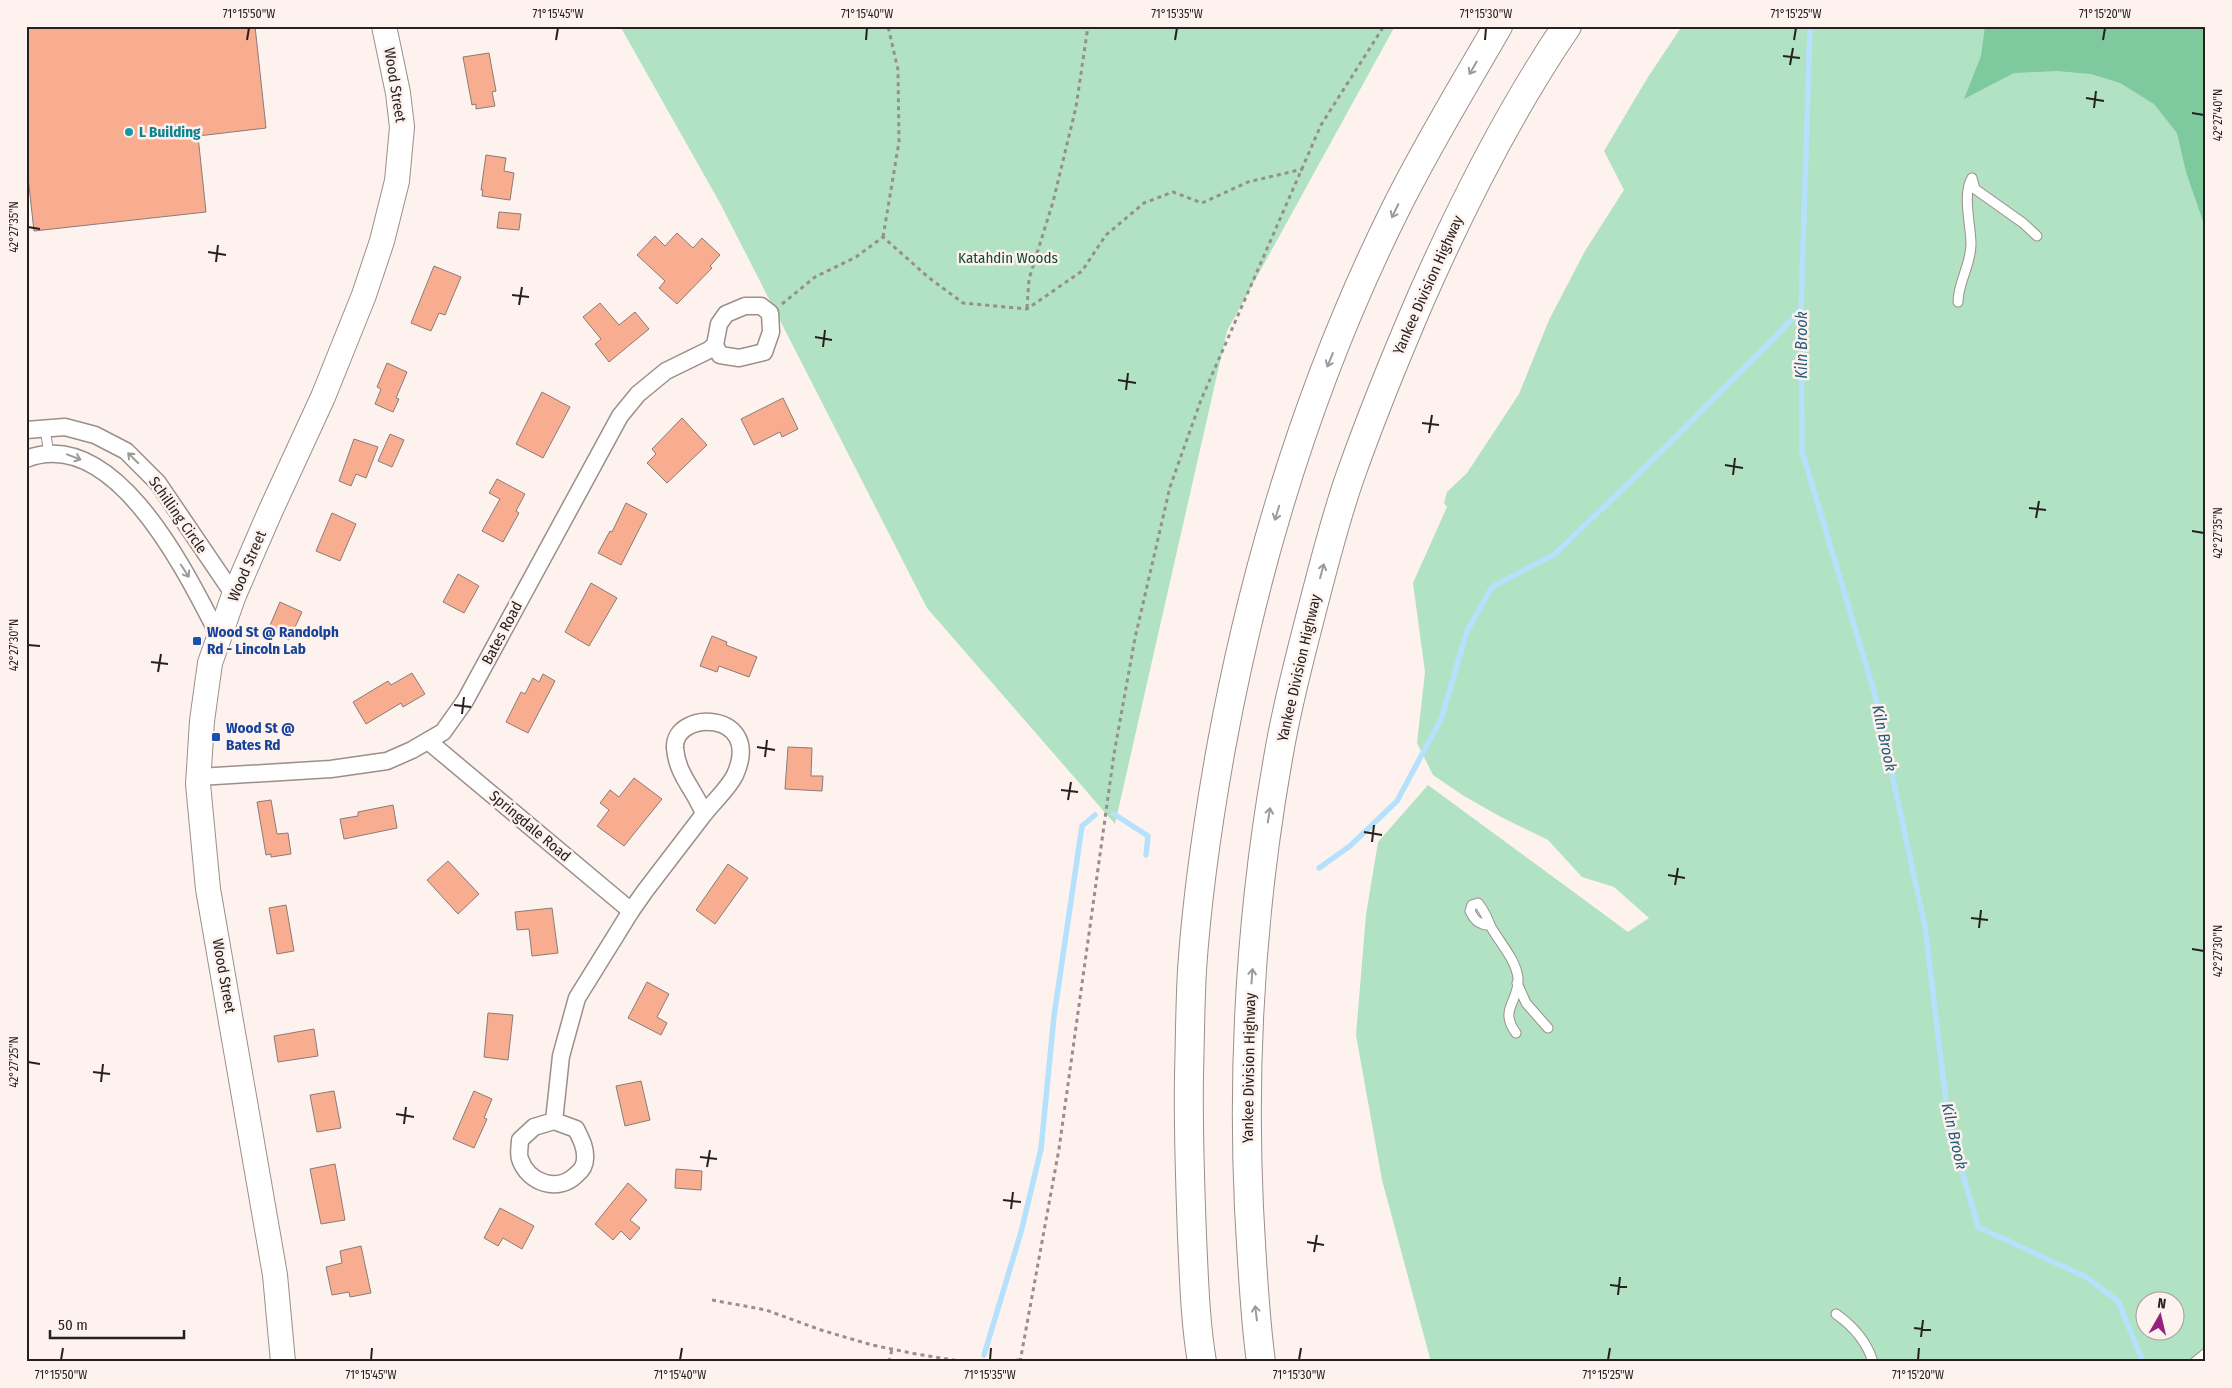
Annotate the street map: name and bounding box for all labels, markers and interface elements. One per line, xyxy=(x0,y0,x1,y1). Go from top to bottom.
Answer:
text: 71°15'50"W xyxy=(223,7,275,21)
text: 71°15'45"W xyxy=(532,7,584,21)
text: 71°15'40"W xyxy=(841,7,893,21)
text: 71°15'35"W xyxy=(1151,7,1203,21)
text: 71°15'30"W xyxy=(1460,7,1512,21)
text: 71°15'25"W xyxy=(1770,7,1822,21)
text: 71°15'20"W xyxy=(2079,7,2131,21)
street label: Wood Street xyxy=(380,46,410,124)
one-way arrow xyxy=(1468,61,1478,75)
text: 42°27'40"N xyxy=(2211,89,2225,141)
place label: L Building xyxy=(139,123,201,141)
marker: L Building xyxy=(123,126,135,138)
text: 42°27'35"N xyxy=(7,201,21,253)
one-way arrow xyxy=(1390,203,1399,218)
street label: Yankee Division Highway xyxy=(1389,212,1467,357)
park label: Katahdin Woods xyxy=(958,249,1058,267)
water label: Kiln Brook xyxy=(1792,311,1811,379)
one-way arrow xyxy=(1325,352,1335,367)
one-way arrow xyxy=(127,452,139,464)
one-way arrow xyxy=(66,453,81,462)
street label: Schilling Circle xyxy=(145,473,211,557)
one-way arrow xyxy=(1271,505,1281,521)
text: 42°27'35"N xyxy=(2211,507,2225,559)
street label: Wood Street xyxy=(224,528,270,604)
one-way arrow xyxy=(1318,563,1328,579)
one-way arrow xyxy=(179,564,190,578)
street label: Yankee Division Highway xyxy=(1273,592,1325,743)
street label: Bates Road xyxy=(478,598,526,668)
text: 42°27'30"N xyxy=(7,619,21,671)
place label: Wood St @ Randolph Rd - Lincoln Lab xyxy=(207,623,339,658)
marker: Wood St @ Randolph Rd - Lincoln Lab xyxy=(191,635,203,647)
water label: Kiln Brook xyxy=(1868,703,1901,773)
place label: Wood St @ Bates Rd xyxy=(226,719,295,754)
marker: Wood St @ Bates Rd xyxy=(210,731,222,743)
street label: Springdale Road xyxy=(486,787,574,865)
one-way arrow xyxy=(1265,807,1275,823)
text: 42°27'30"N xyxy=(2211,925,2225,977)
street label: Wood Street xyxy=(209,937,239,1015)
one-way arrow xyxy=(1247,969,1256,985)
street label: Yankee Division Highway xyxy=(1239,992,1259,1143)
text: 42°27'25"N xyxy=(7,1036,21,1088)
water label: Kiln Brook xyxy=(1938,1101,1971,1171)
north arrow xyxy=(2134,1290,2184,1340)
text: N xyxy=(2156,1295,2167,1313)
one-way arrow xyxy=(1251,1306,1261,1322)
scale bar xyxy=(50,1308,184,1340)
text: 50 m xyxy=(58,1316,88,1334)
text: 71°15'50"W xyxy=(35,1368,87,1382)
text: 71°15'45"W xyxy=(345,1368,397,1382)
text: 71°15'40"W xyxy=(654,1368,706,1382)
text: 71°15'35"W xyxy=(964,1368,1016,1382)
text: 71°15'30"W xyxy=(1273,1368,1325,1382)
text: 71°15'25"W xyxy=(1582,1368,1634,1382)
text: 71°15'20"W xyxy=(1892,1368,1944,1382)

